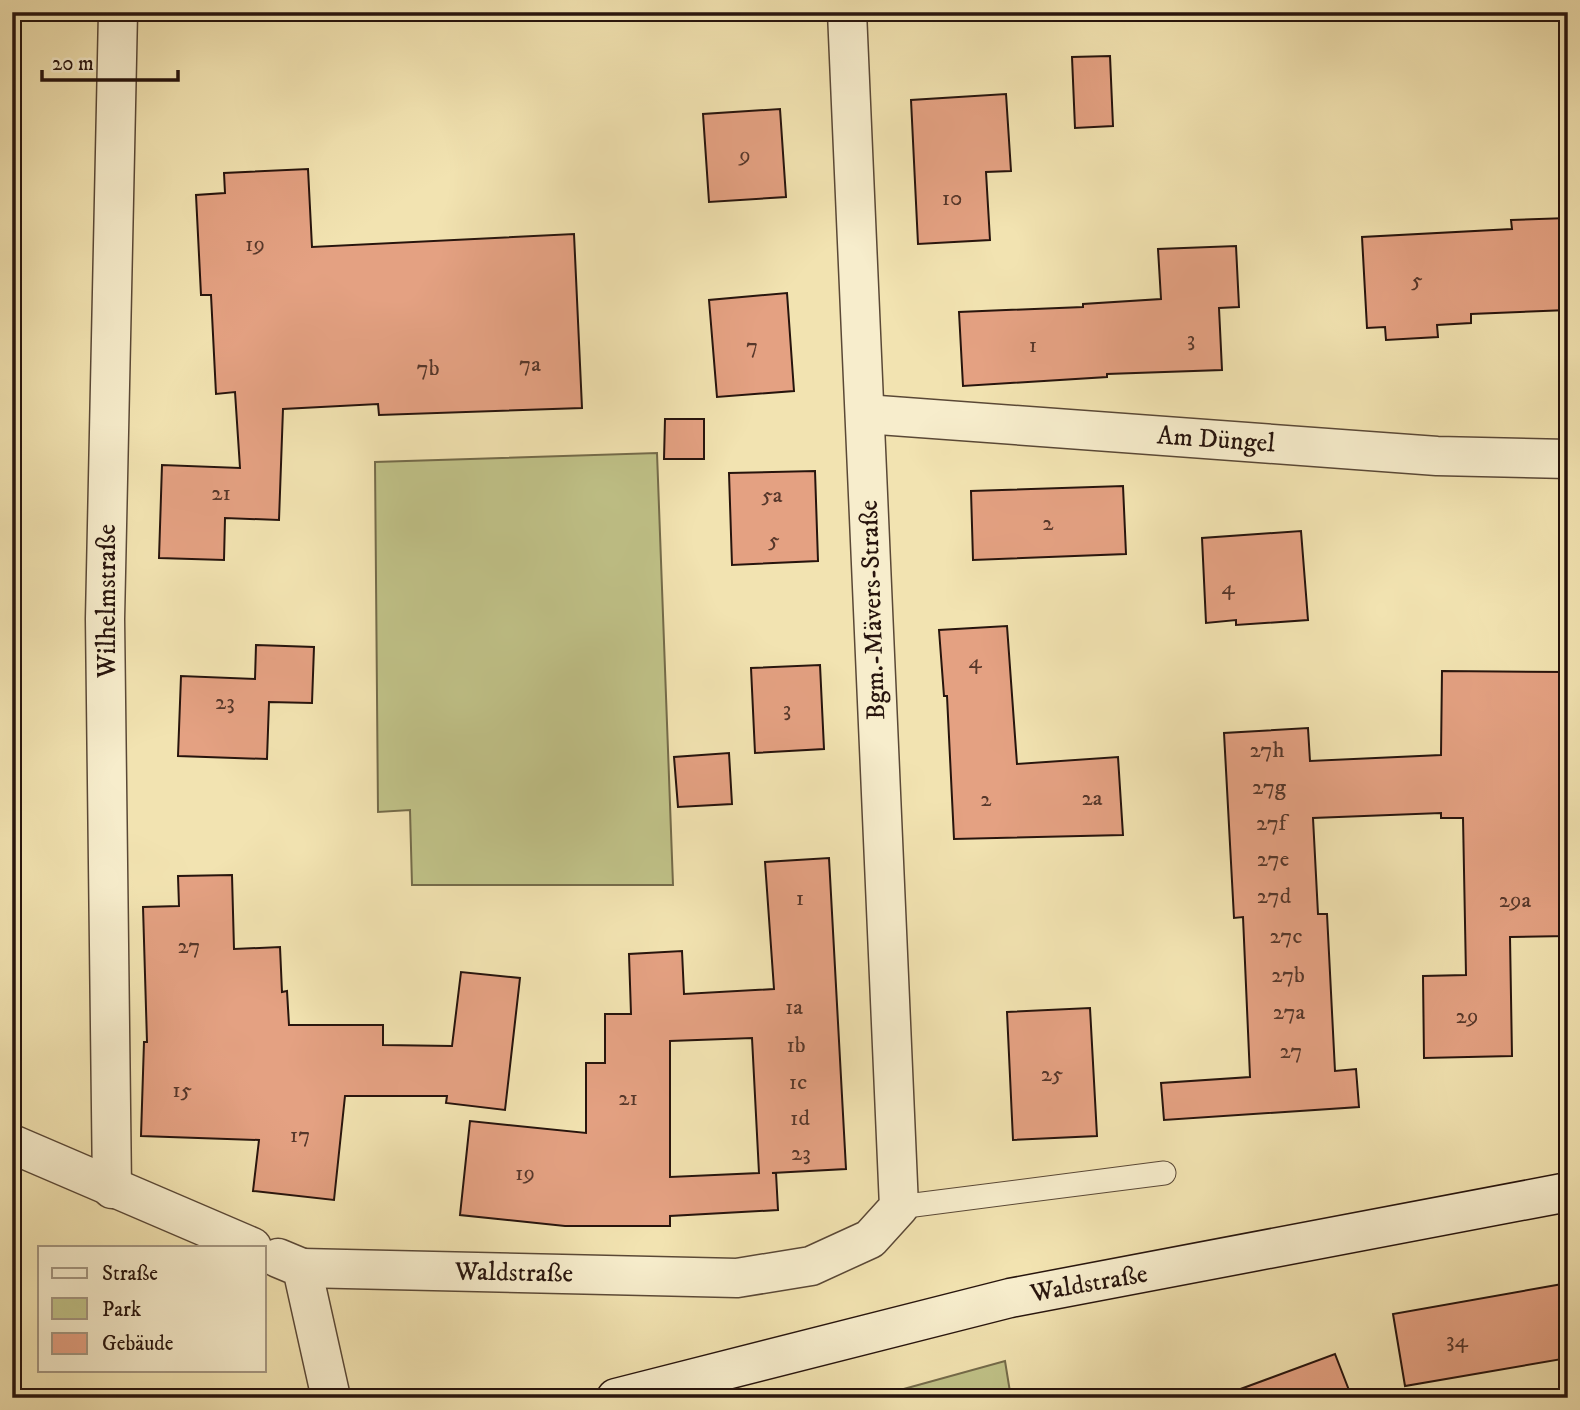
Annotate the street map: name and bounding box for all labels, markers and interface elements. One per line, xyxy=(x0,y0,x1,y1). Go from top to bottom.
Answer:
scale bar xyxy=(42,38,178,82)
text: 20 m xyxy=(52,51,94,77)
house number: 9 xyxy=(738,141,751,170)
house number: 10 xyxy=(942,184,962,213)
house number: 19 xyxy=(245,230,265,259)
house number: 5 xyxy=(1411,266,1423,295)
house number: 3 xyxy=(1187,325,1195,354)
house number: 1 xyxy=(1029,331,1037,360)
house number: 7 xyxy=(746,332,758,361)
house number: 7a xyxy=(519,350,541,379)
house number: 7b xyxy=(417,354,439,383)
street label: Am Düngel xyxy=(1156,419,1276,461)
house number: 21 xyxy=(211,479,231,508)
house number: 5a xyxy=(761,481,783,510)
street label: Bgm.-Mävers-Straße xyxy=(853,499,893,721)
house number: 2 xyxy=(1042,509,1054,538)
street label: Wilhelmstraße xyxy=(91,524,124,679)
house number: 5 xyxy=(768,526,780,555)
house number: 4 xyxy=(1221,573,1235,602)
house number: 4 xyxy=(968,647,982,676)
house number: 23 xyxy=(215,688,235,717)
house number: 3 xyxy=(783,695,791,724)
house number: 27h xyxy=(1250,736,1284,765)
house number: 27g xyxy=(1252,773,1287,802)
house number: 2a xyxy=(1081,784,1103,813)
house number: 2 xyxy=(980,785,992,814)
house number: 27f xyxy=(1256,809,1290,838)
house number: 27e xyxy=(1257,845,1289,874)
house number: 27d xyxy=(1257,882,1292,911)
house number: 1 xyxy=(796,884,804,913)
house number: 29a xyxy=(1499,886,1532,915)
house number: 27c xyxy=(1270,922,1302,951)
house number: 27 xyxy=(178,932,200,961)
house number: 27b xyxy=(1271,961,1305,990)
house number: 1a xyxy=(785,993,803,1022)
house number: 27a xyxy=(1273,998,1306,1027)
house number: 29 xyxy=(1456,1002,1478,1031)
house number: 1b xyxy=(786,1031,806,1060)
house number: 27 xyxy=(1280,1037,1302,1066)
house number: 25 xyxy=(1041,1060,1063,1089)
house number: 1c xyxy=(789,1068,807,1097)
house number: 15 xyxy=(172,1076,192,1105)
house number: 21 xyxy=(618,1084,638,1113)
house number: 1d xyxy=(790,1104,810,1133)
house number: 17 xyxy=(290,1121,310,1150)
house number: 23 xyxy=(791,1139,811,1168)
house number: 19 xyxy=(515,1159,535,1188)
legend xyxy=(38,1246,266,1372)
street label: Waldstraße xyxy=(454,1255,573,1291)
street label: Waldstraße xyxy=(1027,1257,1150,1311)
text: Straße xyxy=(102,1261,158,1287)
text: Park xyxy=(102,1297,142,1323)
house number: 34 xyxy=(1446,1326,1469,1355)
text: Gebäude xyxy=(102,1331,174,1357)

